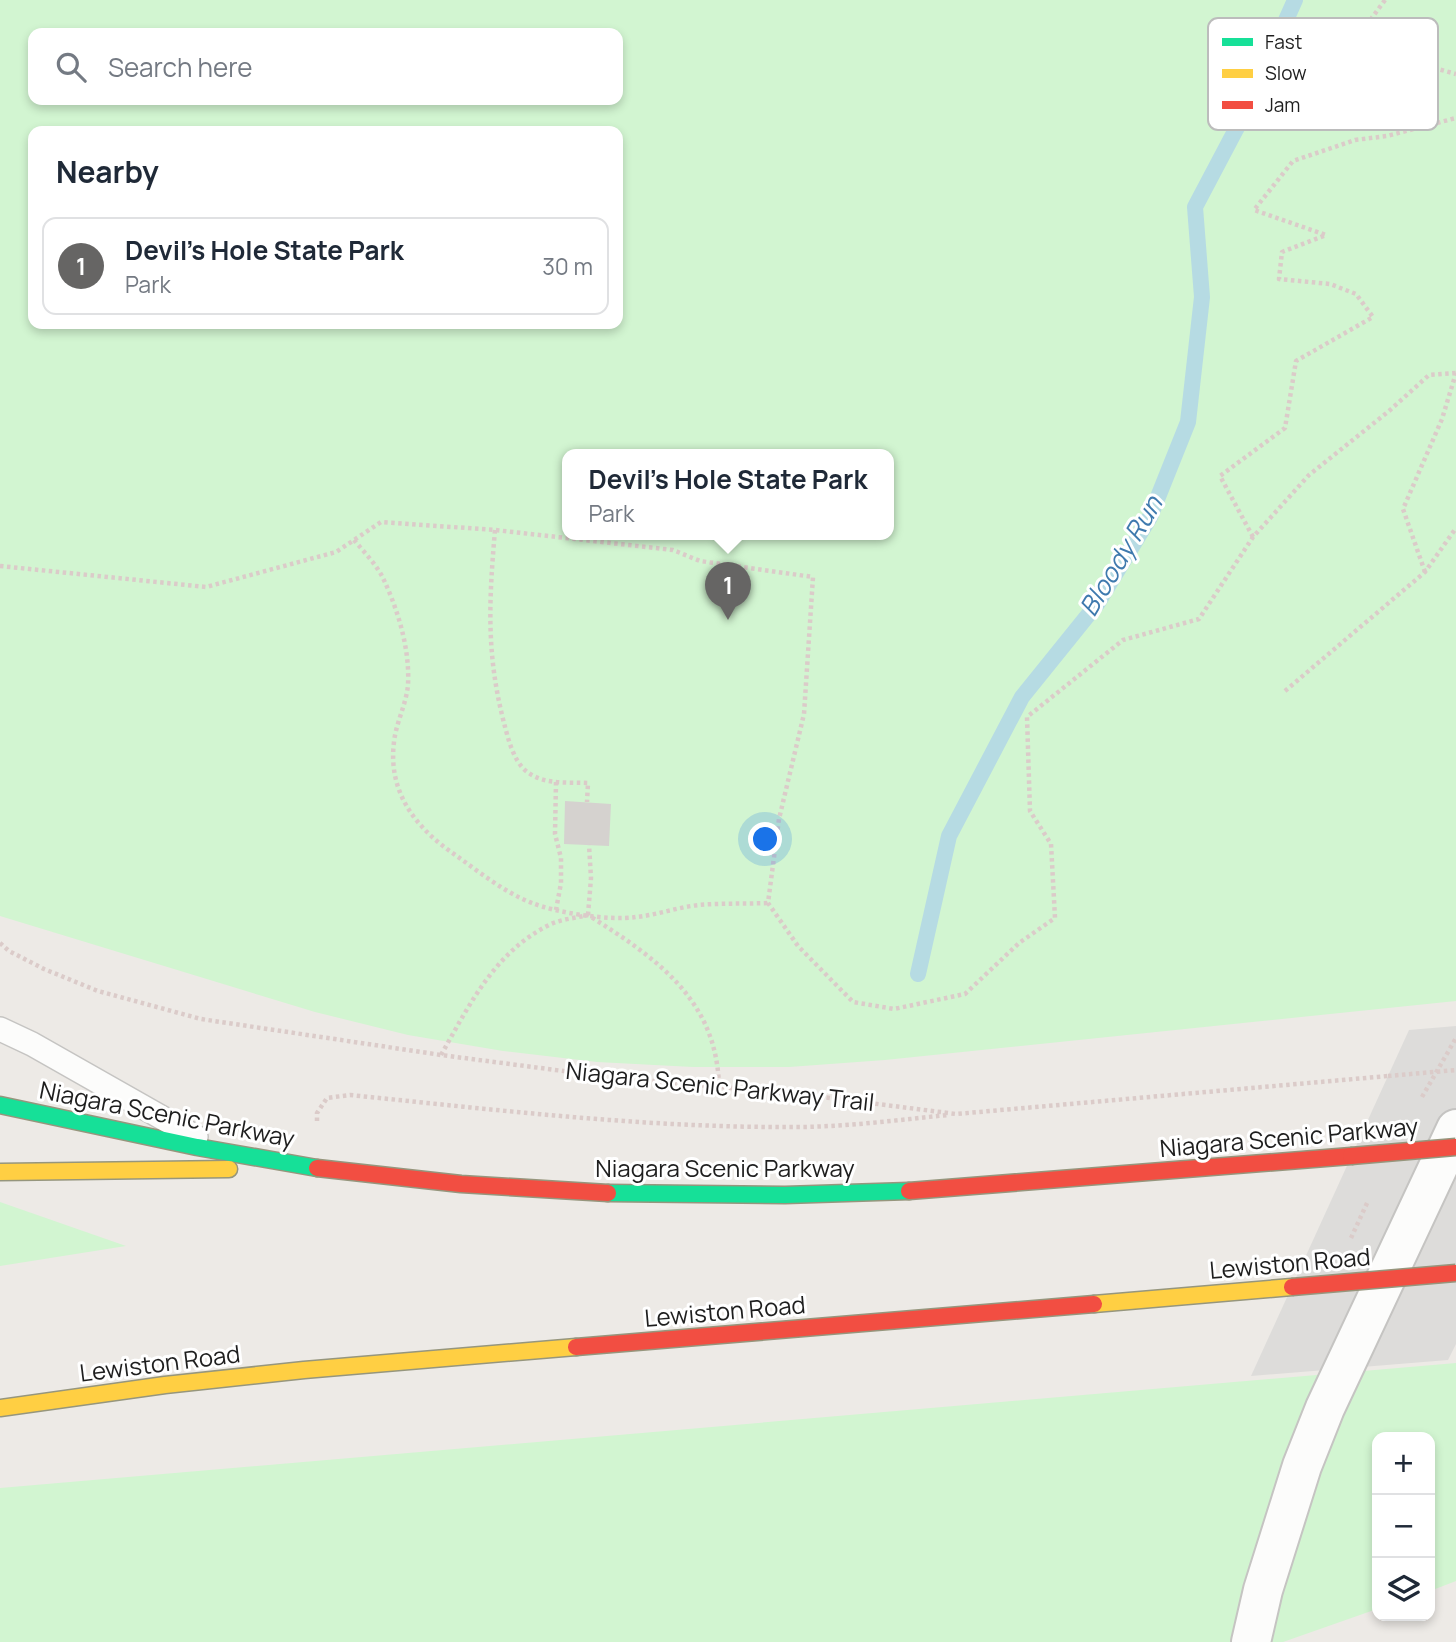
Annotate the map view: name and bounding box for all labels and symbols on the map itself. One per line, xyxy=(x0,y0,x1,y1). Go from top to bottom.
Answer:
legend xyxy=(1208,18,1438,130)
text: Fast xyxy=(1265,29,1302,55)
text: Slow xyxy=(1265,60,1307,86)
text: Jam xyxy=(1265,92,1300,118)
water label: Bloody Run xyxy=(1070,487,1171,622)
pin: 1 xyxy=(705,562,751,620)
your location xyxy=(748,822,782,856)
street label: Niagara Scenic Parkway Trail xyxy=(564,1053,876,1118)
street label: Niagara Scenic Parkway xyxy=(37,1073,298,1155)
street label: Niagara Scenic Parkway xyxy=(1158,1109,1420,1164)
street label: Niagara Scenic Parkway xyxy=(595,1151,855,1184)
street label: Lewiston Road xyxy=(1208,1239,1372,1286)
street label: Lewiston Road xyxy=(643,1287,807,1334)
street label: Lewiston Road xyxy=(78,1336,242,1389)

